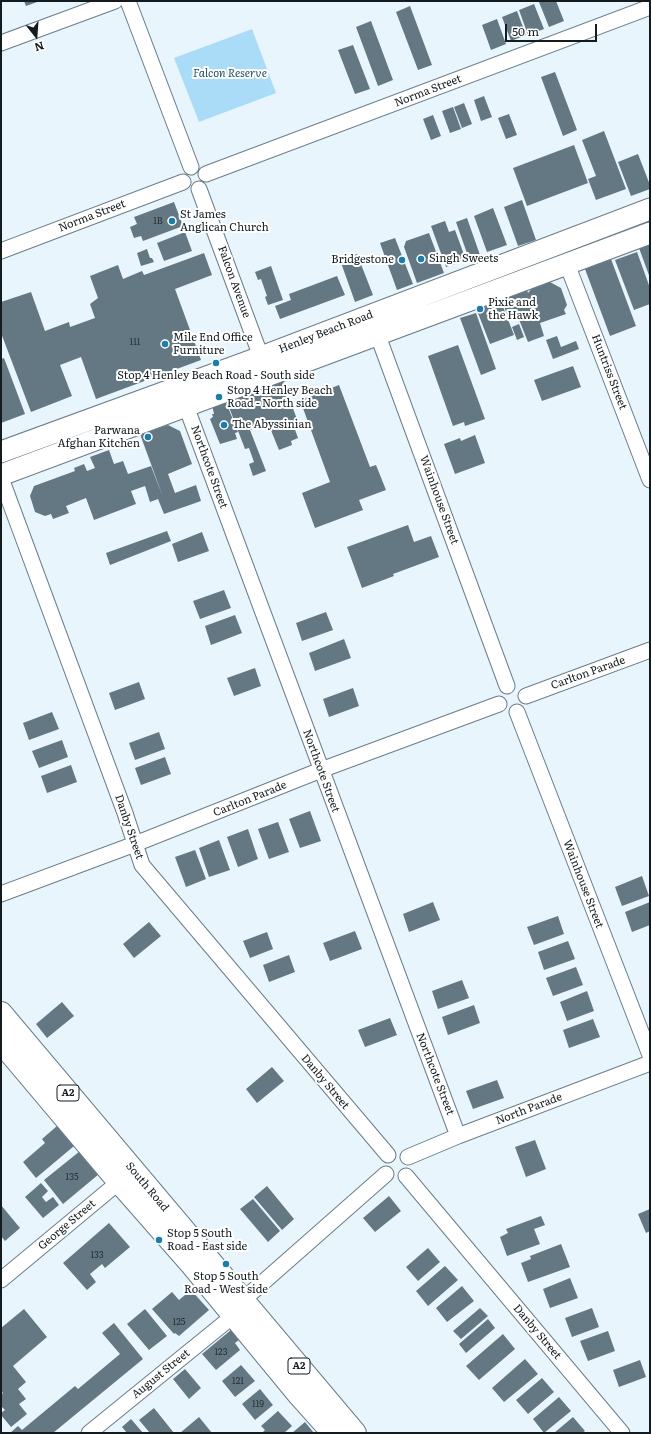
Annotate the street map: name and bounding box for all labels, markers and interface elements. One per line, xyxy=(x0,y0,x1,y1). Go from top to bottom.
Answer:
north arrow xyxy=(16,16,56,56)
scale bar xyxy=(507,16,599,42)
text: 50 m xyxy=(512,22,539,40)
text: N xyxy=(33,38,46,56)
park label: Falcon Reserve xyxy=(193,67,267,81)
street label: Norma Street xyxy=(393,72,463,110)
street label: Norma Street xyxy=(57,197,127,235)
place label: St James Anglican Church xyxy=(180,208,269,234)
house number: 1B xyxy=(153,216,163,226)
marker: St James Anglican Church xyxy=(167,216,177,226)
street label: Falcon Avenue xyxy=(215,244,253,320)
place label: Singh Sweets xyxy=(429,252,498,266)
place label: Bridgestone xyxy=(331,253,394,267)
marker: Singh Sweets xyxy=(416,254,426,264)
marker: Bridgestone xyxy=(397,255,407,265)
place label: Pixie and the Hawk xyxy=(488,296,538,322)
marker: Pixie and the Hawk xyxy=(475,304,485,314)
street label: Henley Beach Road xyxy=(277,308,375,356)
place label: Mile End Office Furniture xyxy=(173,331,253,357)
street label: Huntriss Street xyxy=(589,332,629,412)
house number: 111 xyxy=(130,337,140,347)
marker: Mile End Office Furniture xyxy=(160,339,170,349)
marker: Stop 4 Henley Beach Road - South side xyxy=(211,358,221,368)
place label: Stop 4 Henley Beach Road - South side xyxy=(117,369,315,383)
place label: Stop 4 Henley Beach Road - North side xyxy=(227,384,333,410)
marker: Stop 4 Henley Beach Road - North side xyxy=(214,392,224,402)
place label: The Abyssinian xyxy=(232,418,312,432)
marker: The Abyssinian xyxy=(219,420,229,430)
place label: Parwana Afghan Kitchen xyxy=(58,424,140,450)
street label: Northcote Street xyxy=(188,424,230,510)
marker: Parwana Afghan Kitchen xyxy=(143,432,153,442)
street label: Wainhouse Street xyxy=(417,454,461,546)
street label: Carlton Parade xyxy=(549,653,627,693)
street label: Northcote Street xyxy=(300,728,342,814)
street label: Carlton Parade xyxy=(211,778,289,820)
street label: Danby Street xyxy=(112,793,146,861)
street label: Wainhouse Street xyxy=(560,838,606,930)
street label: Northcote Street xyxy=(413,1031,457,1117)
street label: Danby Street xyxy=(298,1052,352,1112)
road number: A2 xyxy=(57,1085,79,1101)
street label: North Parade xyxy=(494,1090,564,1128)
street label: South Road xyxy=(123,1160,171,1214)
house number: 135 xyxy=(65,1172,79,1182)
street label: George Street xyxy=(36,1197,98,1253)
place label: Stop 5 South Road - East side xyxy=(167,1227,247,1253)
marker: Stop 5 South Road - East side xyxy=(154,1235,164,1245)
house number: 133 xyxy=(90,1250,104,1260)
marker: Stop 5 South Road - West side xyxy=(221,1259,231,1269)
place label: Stop 5 South Road - West side xyxy=(184,1270,268,1296)
street label: Danby Street xyxy=(510,1302,564,1362)
house number: 125 xyxy=(173,1317,185,1327)
street label: August Street xyxy=(129,1347,193,1401)
house number: 123 xyxy=(214,1347,228,1357)
road number: A2 xyxy=(288,1358,310,1374)
house number: 121 xyxy=(232,1376,244,1386)
house number: 119 xyxy=(252,1399,264,1409)

